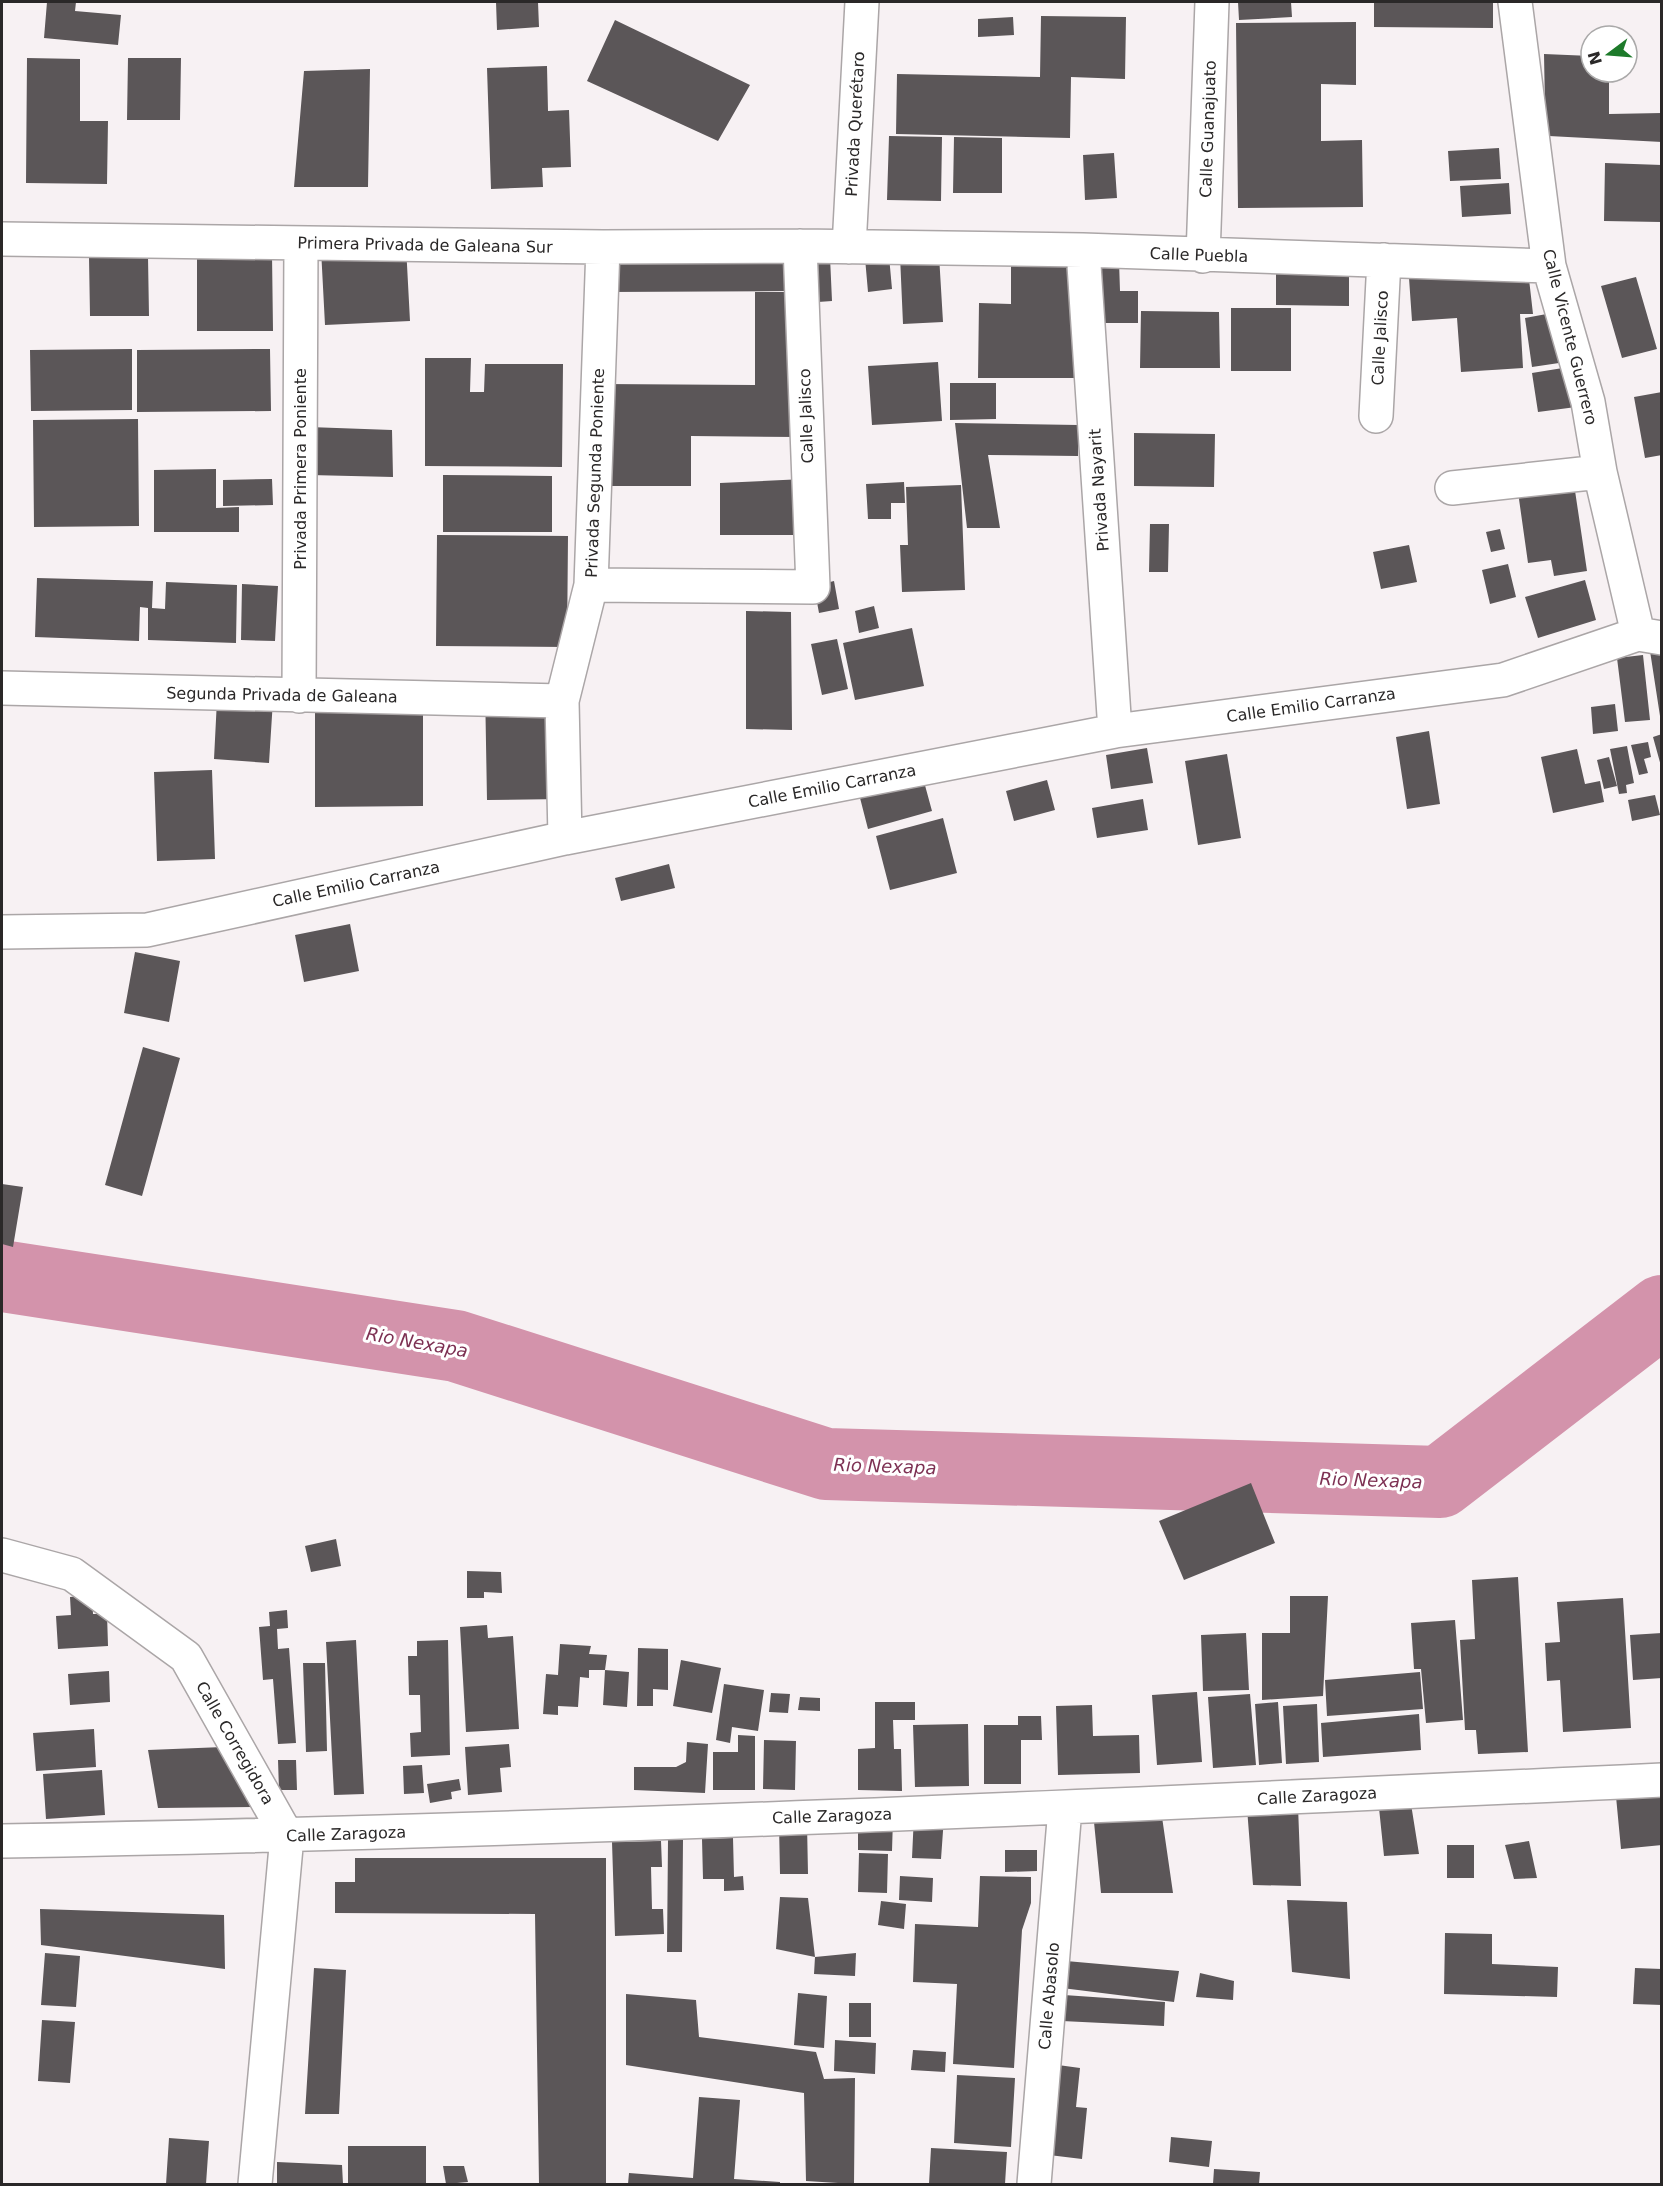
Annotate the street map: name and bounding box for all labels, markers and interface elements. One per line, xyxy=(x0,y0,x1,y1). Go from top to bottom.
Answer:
north arrow xyxy=(1579,24,1639,84)
text: N xyxy=(1584,49,1606,67)
street label: Privada Querétaro xyxy=(842,51,868,197)
street label: Calle Guanajuato xyxy=(1196,60,1220,198)
street label: Primera Privada de Galeana Sur xyxy=(297,233,553,257)
street label: Calle Puebla xyxy=(1149,244,1249,266)
street label: Calle Vicente Guerrero xyxy=(1539,247,1601,427)
street label: Calle Jalisco xyxy=(1368,290,1392,386)
street label: Privada Primera Poniente xyxy=(291,368,310,570)
street label: Privada Segunda Poniente xyxy=(582,368,608,578)
street label: Calle Jalisco xyxy=(795,368,817,464)
street label: Privada Nayarit xyxy=(1085,428,1113,552)
street label: Segunda Privada de Galeana xyxy=(166,683,398,707)
street label: Calle Emilio Carranza xyxy=(1225,684,1397,726)
street label: Calle Emilio Carranza xyxy=(746,760,918,812)
street label: Calle Emilio Carranza xyxy=(271,857,441,911)
water label: Rio Nexapa xyxy=(364,1323,470,1361)
water label: Rio Nexapa xyxy=(833,1454,937,1478)
water label: Rio Nexapa xyxy=(1319,1468,1423,1492)
street label: Calle Corregidora xyxy=(192,1678,278,1808)
street label: Calle Zaragoza xyxy=(1257,1783,1377,1809)
street label: Calle Zaragoza xyxy=(772,1804,892,1828)
street label: Calle Zaragoza xyxy=(286,1822,406,1846)
street label: Calle Abasolo xyxy=(1035,1941,1063,2051)

